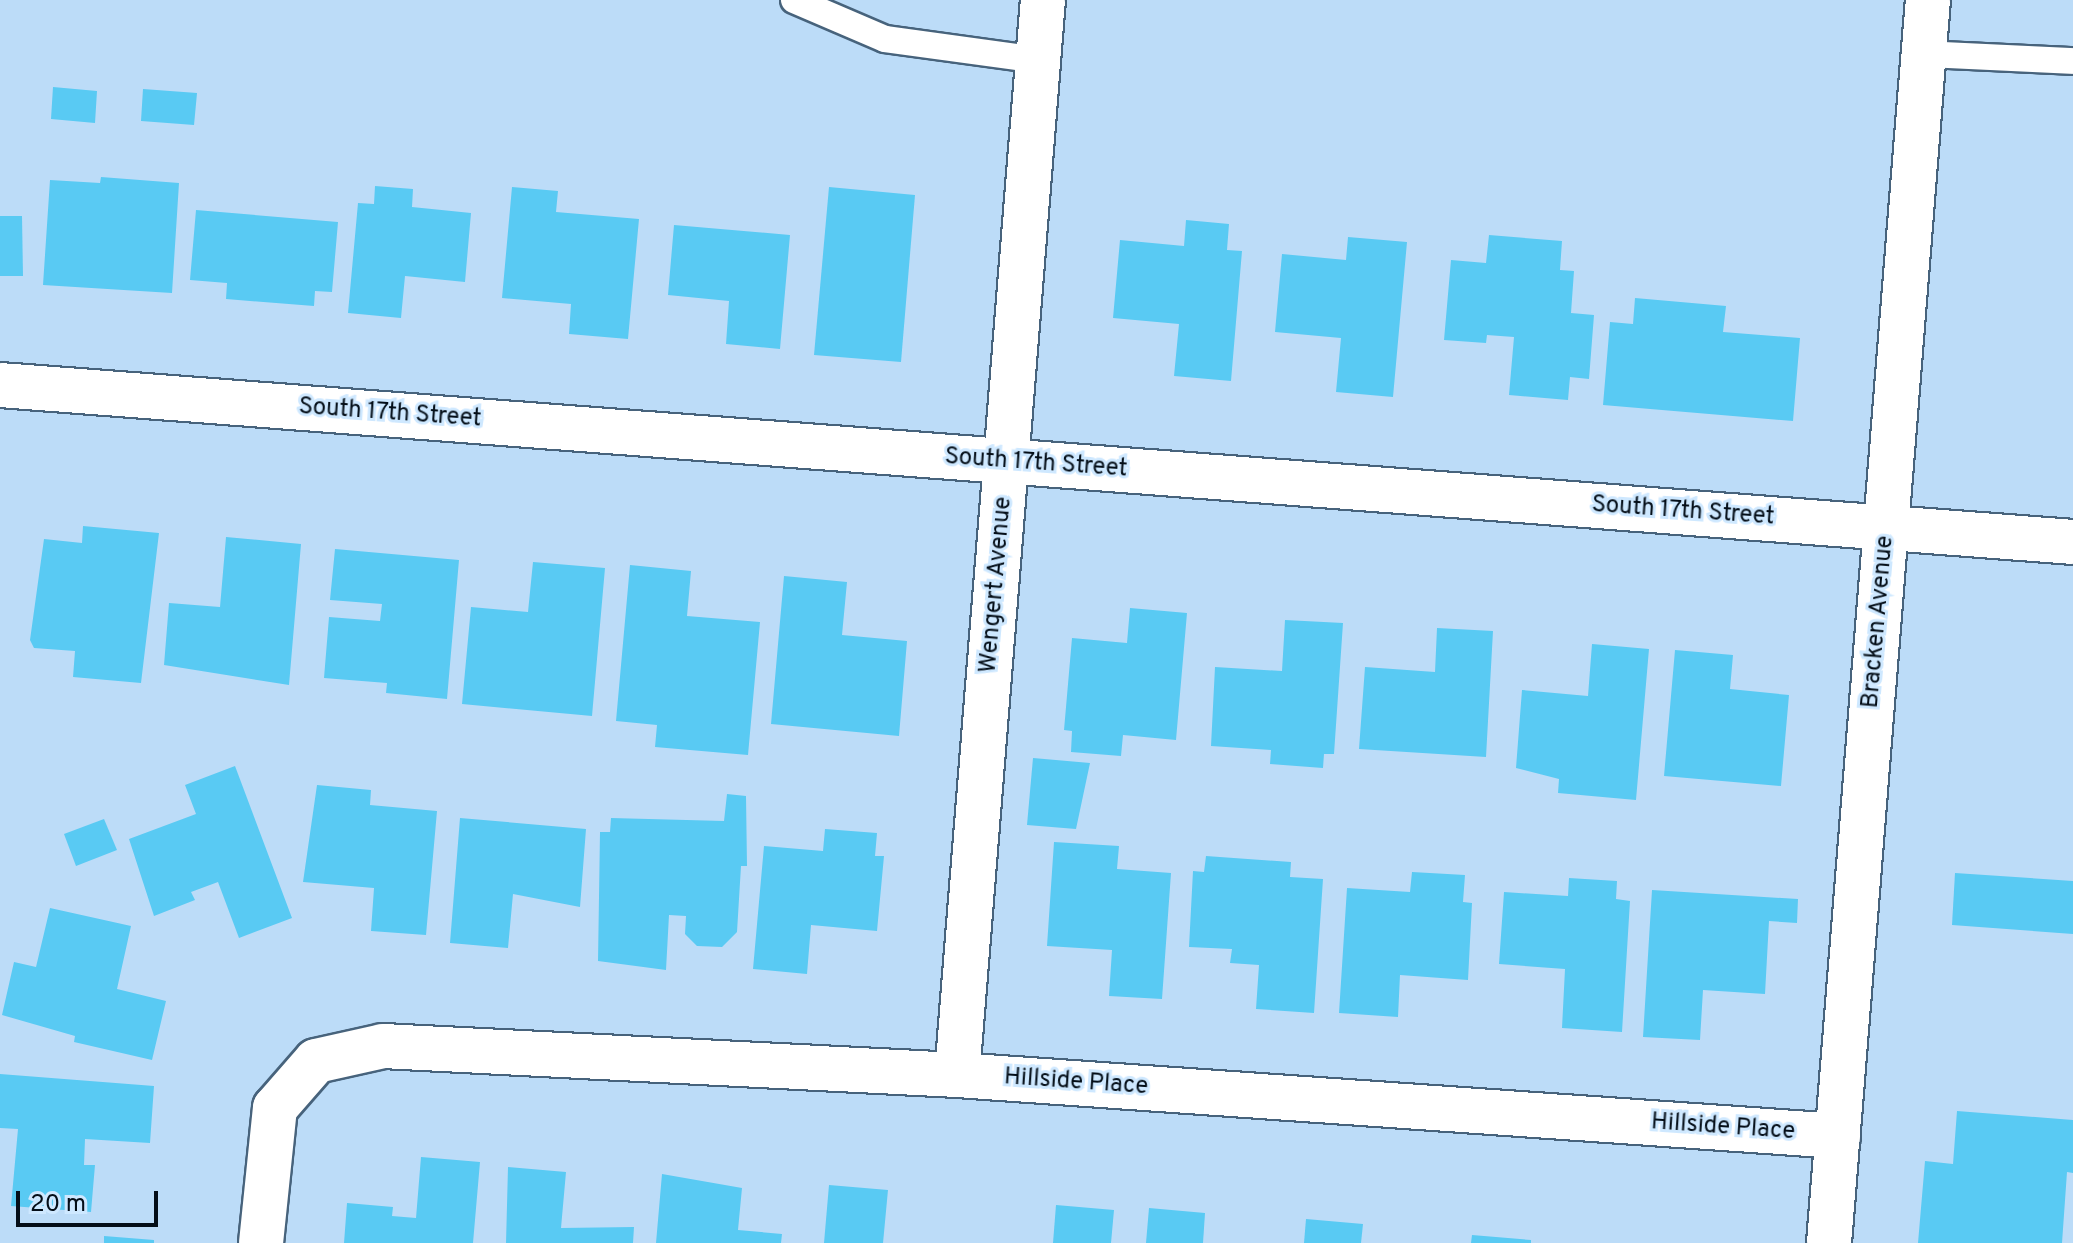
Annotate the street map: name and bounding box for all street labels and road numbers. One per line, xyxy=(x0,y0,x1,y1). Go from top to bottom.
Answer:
street label: South 17th Street xyxy=(298,393,482,435)
street label: South 17th Street xyxy=(944,443,1128,485)
street label: South 17th Street xyxy=(1591,491,1775,533)
street label: Wengert Avenue xyxy=(975,495,1019,675)
street label: Bracken Avenue xyxy=(1857,534,1901,710)
street label: Hillside Place xyxy=(1003,1064,1149,1102)
street label: Hillside Place xyxy=(1650,1109,1796,1147)

